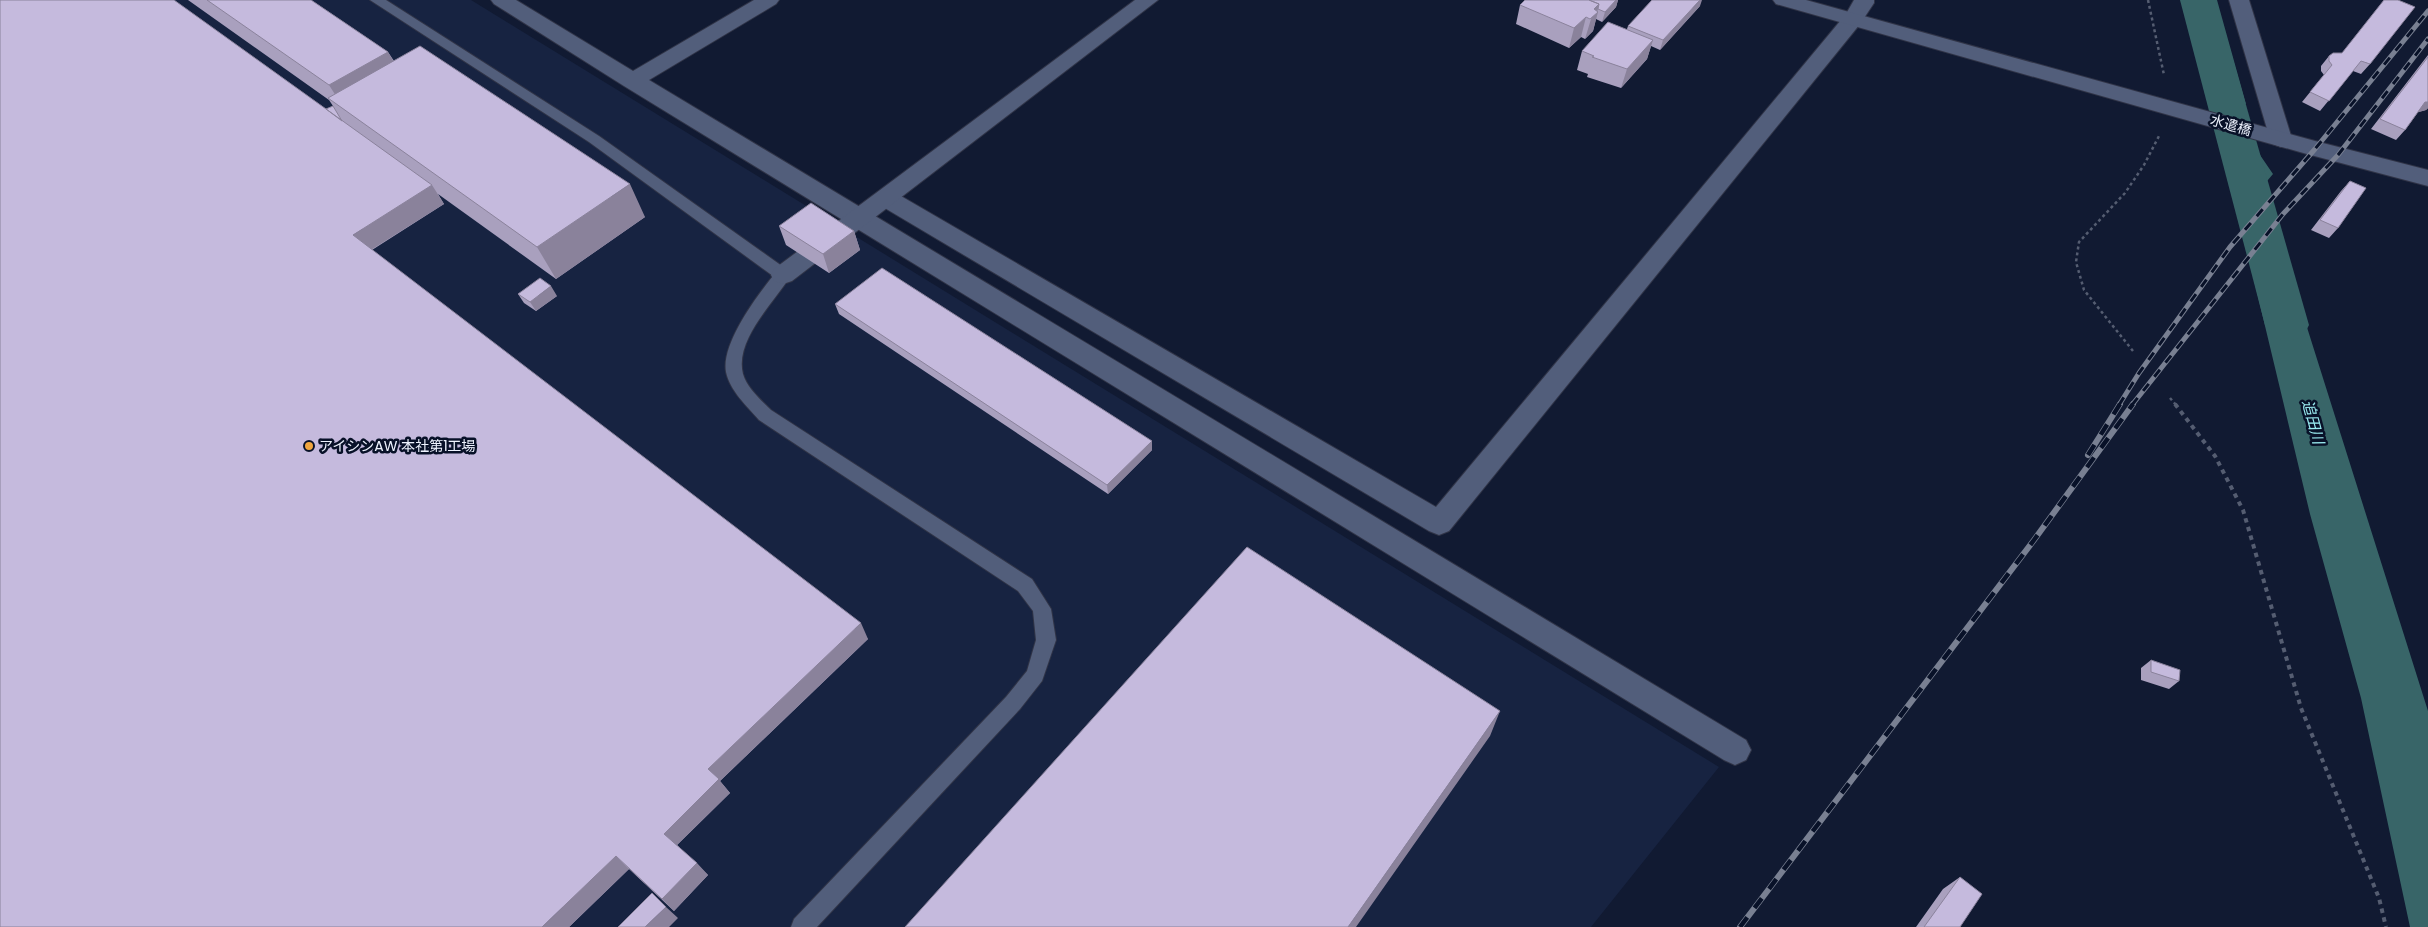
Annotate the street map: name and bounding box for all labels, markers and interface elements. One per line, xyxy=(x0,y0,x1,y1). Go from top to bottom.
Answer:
street label: 水遣橋 xyxy=(2208,110,2254,140)
water label: 追田川 xyxy=(2298,397,2330,448)
place label: アイシンAW 本社第1工場 xyxy=(319,436,476,456)
marker: アイシンAW 本社第1工場 xyxy=(303,440,315,452)

